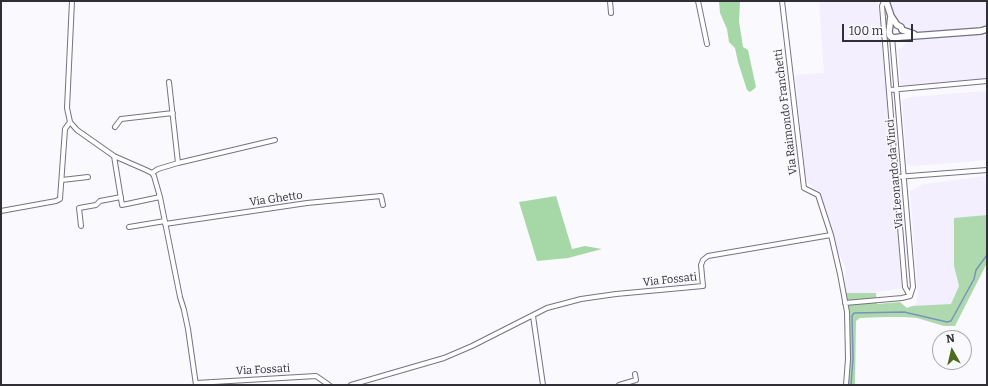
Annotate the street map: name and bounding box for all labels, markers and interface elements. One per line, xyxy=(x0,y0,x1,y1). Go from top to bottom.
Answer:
scale bar xyxy=(844,16,915,42)
text: 100 m xyxy=(849,24,883,38)
street label: Via Raimondo Franchetti xyxy=(772,48,800,176)
street label: Via Leonardo da Vinci xyxy=(884,119,906,229)
street label: Via Ghetto xyxy=(249,189,303,209)
street label: Via Fossati xyxy=(642,271,698,289)
north arrow xyxy=(932,330,972,370)
text: N xyxy=(945,332,956,346)
street label: Via Fossati xyxy=(236,362,290,378)

